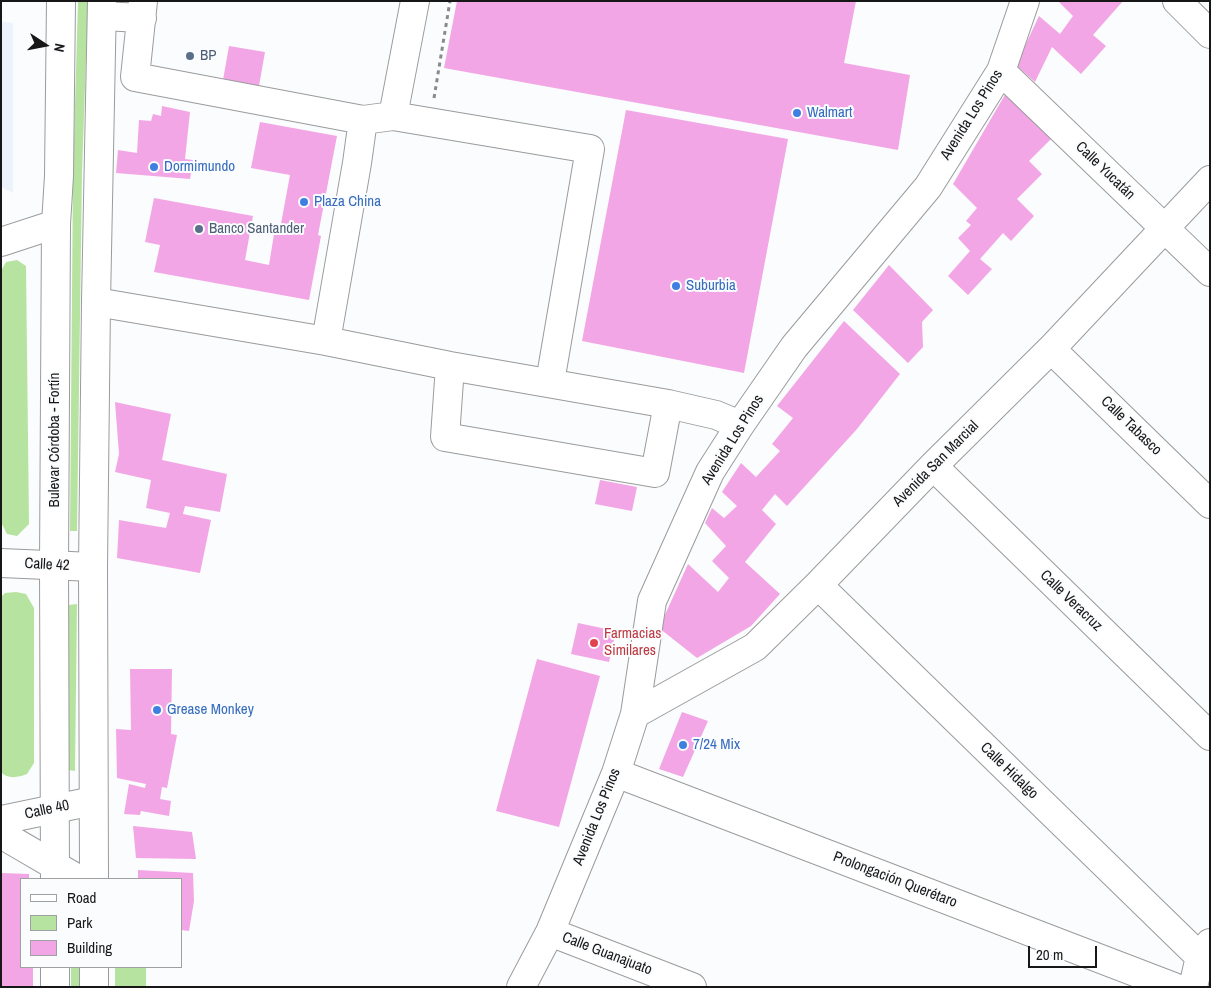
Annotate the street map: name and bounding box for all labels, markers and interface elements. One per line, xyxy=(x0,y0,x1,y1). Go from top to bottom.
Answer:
north arrow xyxy=(20,20,70,70)
text: N xyxy=(50,42,69,54)
place label: BP xyxy=(200,47,216,65)
marker: BP xyxy=(184,50,196,62)
street label: Avenida Los Pinos xyxy=(937,67,1007,163)
place label: Walmart xyxy=(807,104,852,122)
marker: Walmart xyxy=(791,107,803,119)
street label: Calle Yucatán xyxy=(1071,138,1139,204)
place label: Dormimundo xyxy=(164,158,235,176)
marker: Dormimundo xyxy=(148,161,160,173)
place label: Plaza China xyxy=(314,193,381,211)
marker: Plaza China xyxy=(298,196,310,208)
place label: Banco Santander xyxy=(209,220,304,238)
marker: Banco Santander xyxy=(193,223,205,235)
place label: Suburbia xyxy=(686,277,736,295)
marker: Suburbia xyxy=(670,280,682,292)
street label: Bulevar Córdoba - Fortín xyxy=(46,373,64,507)
street label: Avenida Los Pinos xyxy=(698,392,768,488)
street label: Calle Tabasco xyxy=(1097,393,1165,459)
street label: Avenida San Marcial xyxy=(889,417,983,511)
street label: Calle 42 xyxy=(24,555,70,575)
street label: Calle Veracruz xyxy=(1036,567,1106,635)
place label: Farmacias Similares xyxy=(604,625,661,660)
marker: Farmacias Similares xyxy=(588,637,600,649)
place label: Grease Monkey xyxy=(167,701,254,719)
marker: Grease Monkey xyxy=(151,704,163,716)
place label: 7/24 Mix xyxy=(693,736,740,754)
marker: 7/24 Mix xyxy=(677,739,689,751)
street label: Calle Hidalgo xyxy=(976,739,1042,803)
street label: Avenida Los Pinos xyxy=(569,766,625,868)
street label: Calle 40 xyxy=(23,797,71,823)
street label: Prolongación Querétaro xyxy=(830,848,960,912)
legend xyxy=(20,878,182,968)
text: Road xyxy=(67,887,96,908)
text: Park xyxy=(67,912,92,933)
street label: Calle Guanajuato xyxy=(559,929,655,979)
scale bar xyxy=(1031,936,1100,968)
text: Building xyxy=(67,937,112,958)
text: 20 m xyxy=(1036,944,1063,965)

